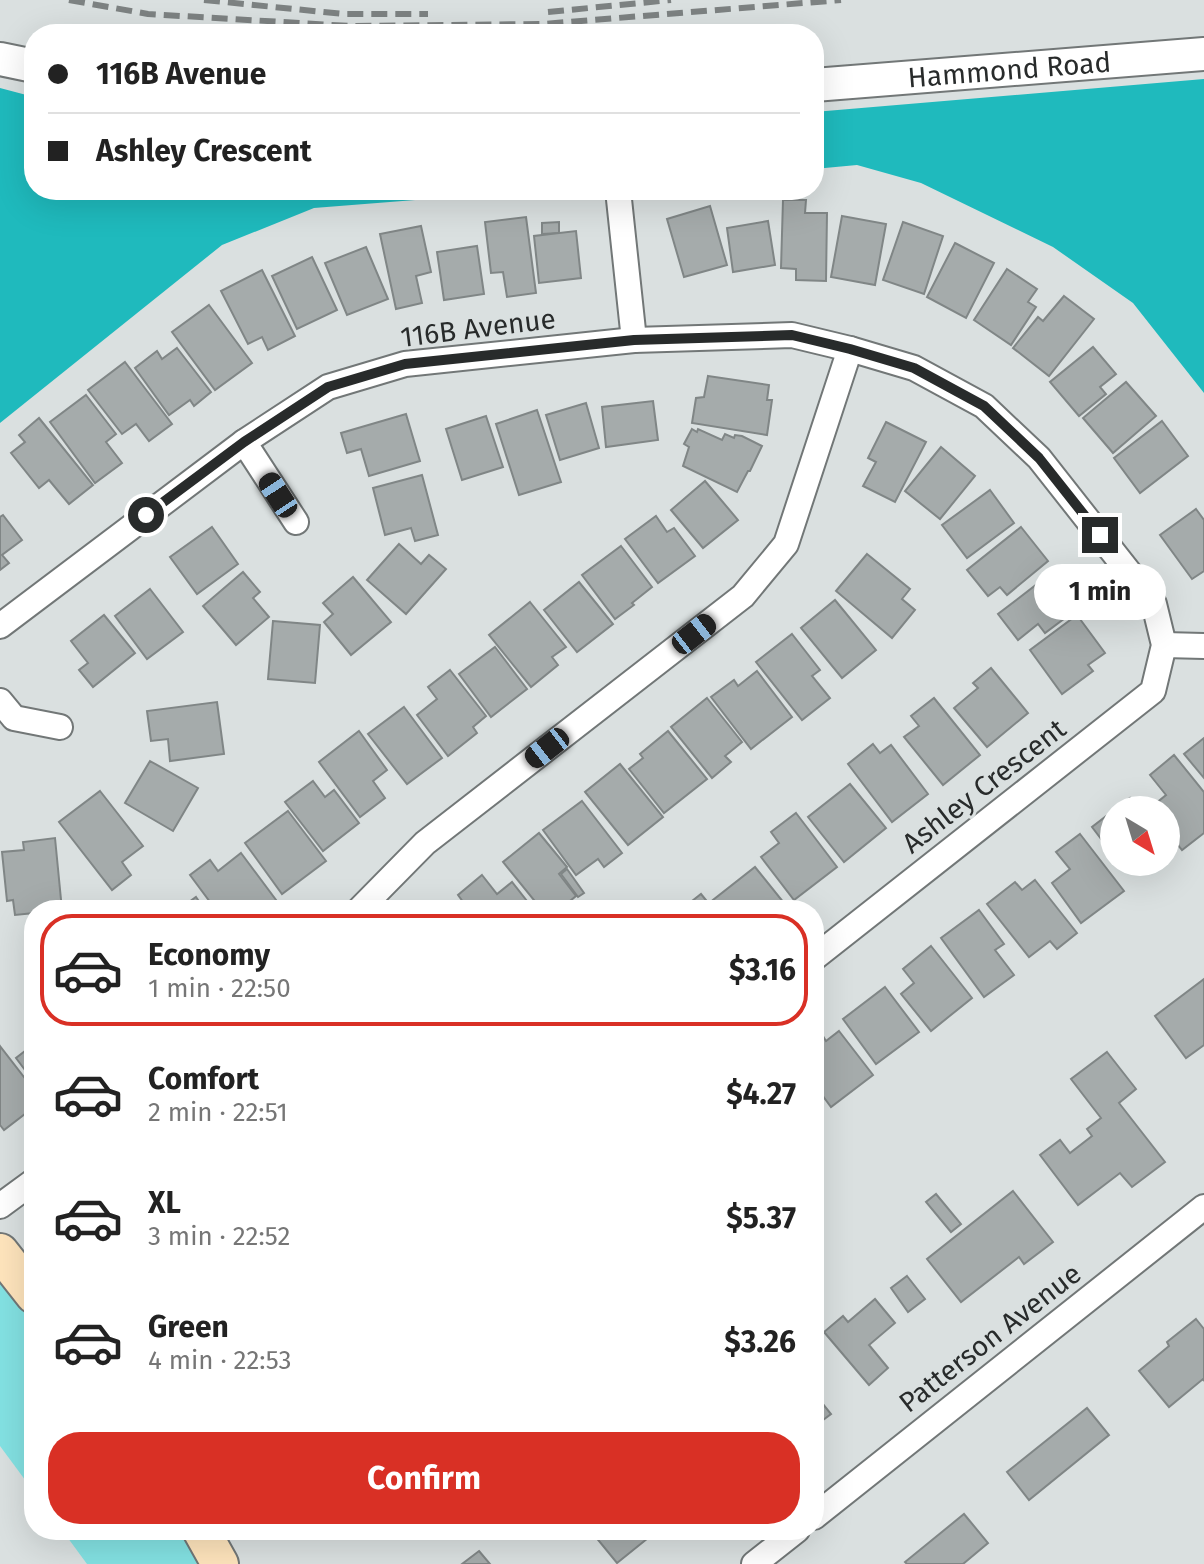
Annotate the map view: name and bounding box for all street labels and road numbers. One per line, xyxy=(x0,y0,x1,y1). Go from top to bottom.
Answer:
street label: Hammond Road xyxy=(906,45,1112,94)
street label: 116B Avenue xyxy=(398,302,558,354)
street label: Ashley Crescent xyxy=(896,711,1073,860)
street label: Patterson Avenue xyxy=(893,1257,1087,1419)

